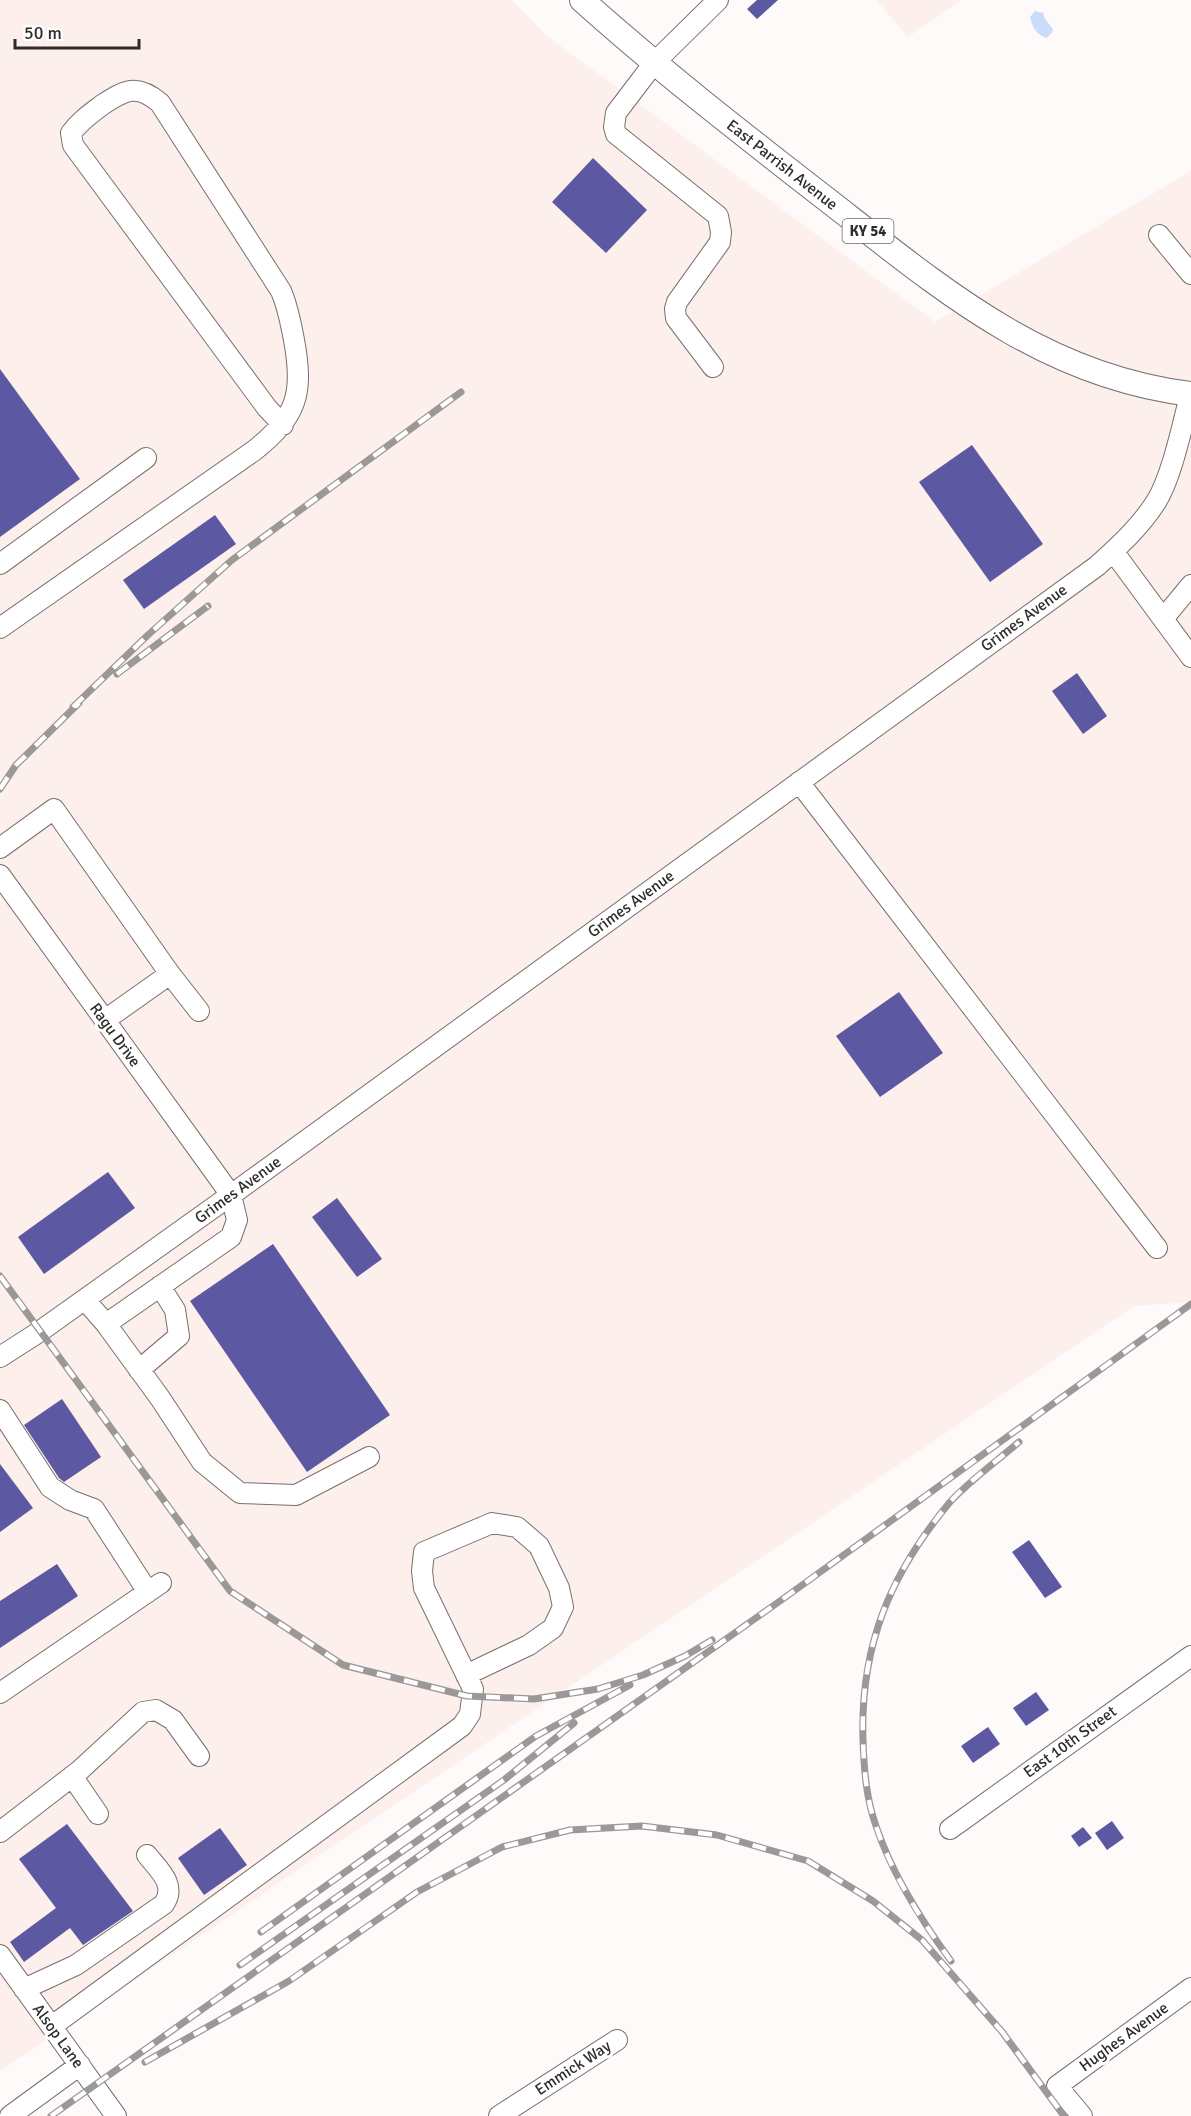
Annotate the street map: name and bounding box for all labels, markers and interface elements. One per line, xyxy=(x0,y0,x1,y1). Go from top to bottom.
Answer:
scale bar xyxy=(15,12,140,50)
text: 50 m xyxy=(24,22,62,44)
street label: East Parrish Avenue xyxy=(722,115,842,215)
road number: KY 54 xyxy=(842,219,894,243)
street label: Grimes Avenue xyxy=(977,580,1071,656)
street label: Grimes Avenue xyxy=(584,866,678,942)
street label: Ragu Drive xyxy=(85,999,145,1071)
street label: Grimes Avenue xyxy=(191,1152,285,1228)
street label: East 10th Street xyxy=(1020,1701,1121,1782)
street label: Hughes Avenue xyxy=(1076,1998,1172,2076)
street label: Alsop Lane xyxy=(28,2000,88,2072)
street label: Emmick Way xyxy=(531,2036,615,2100)

